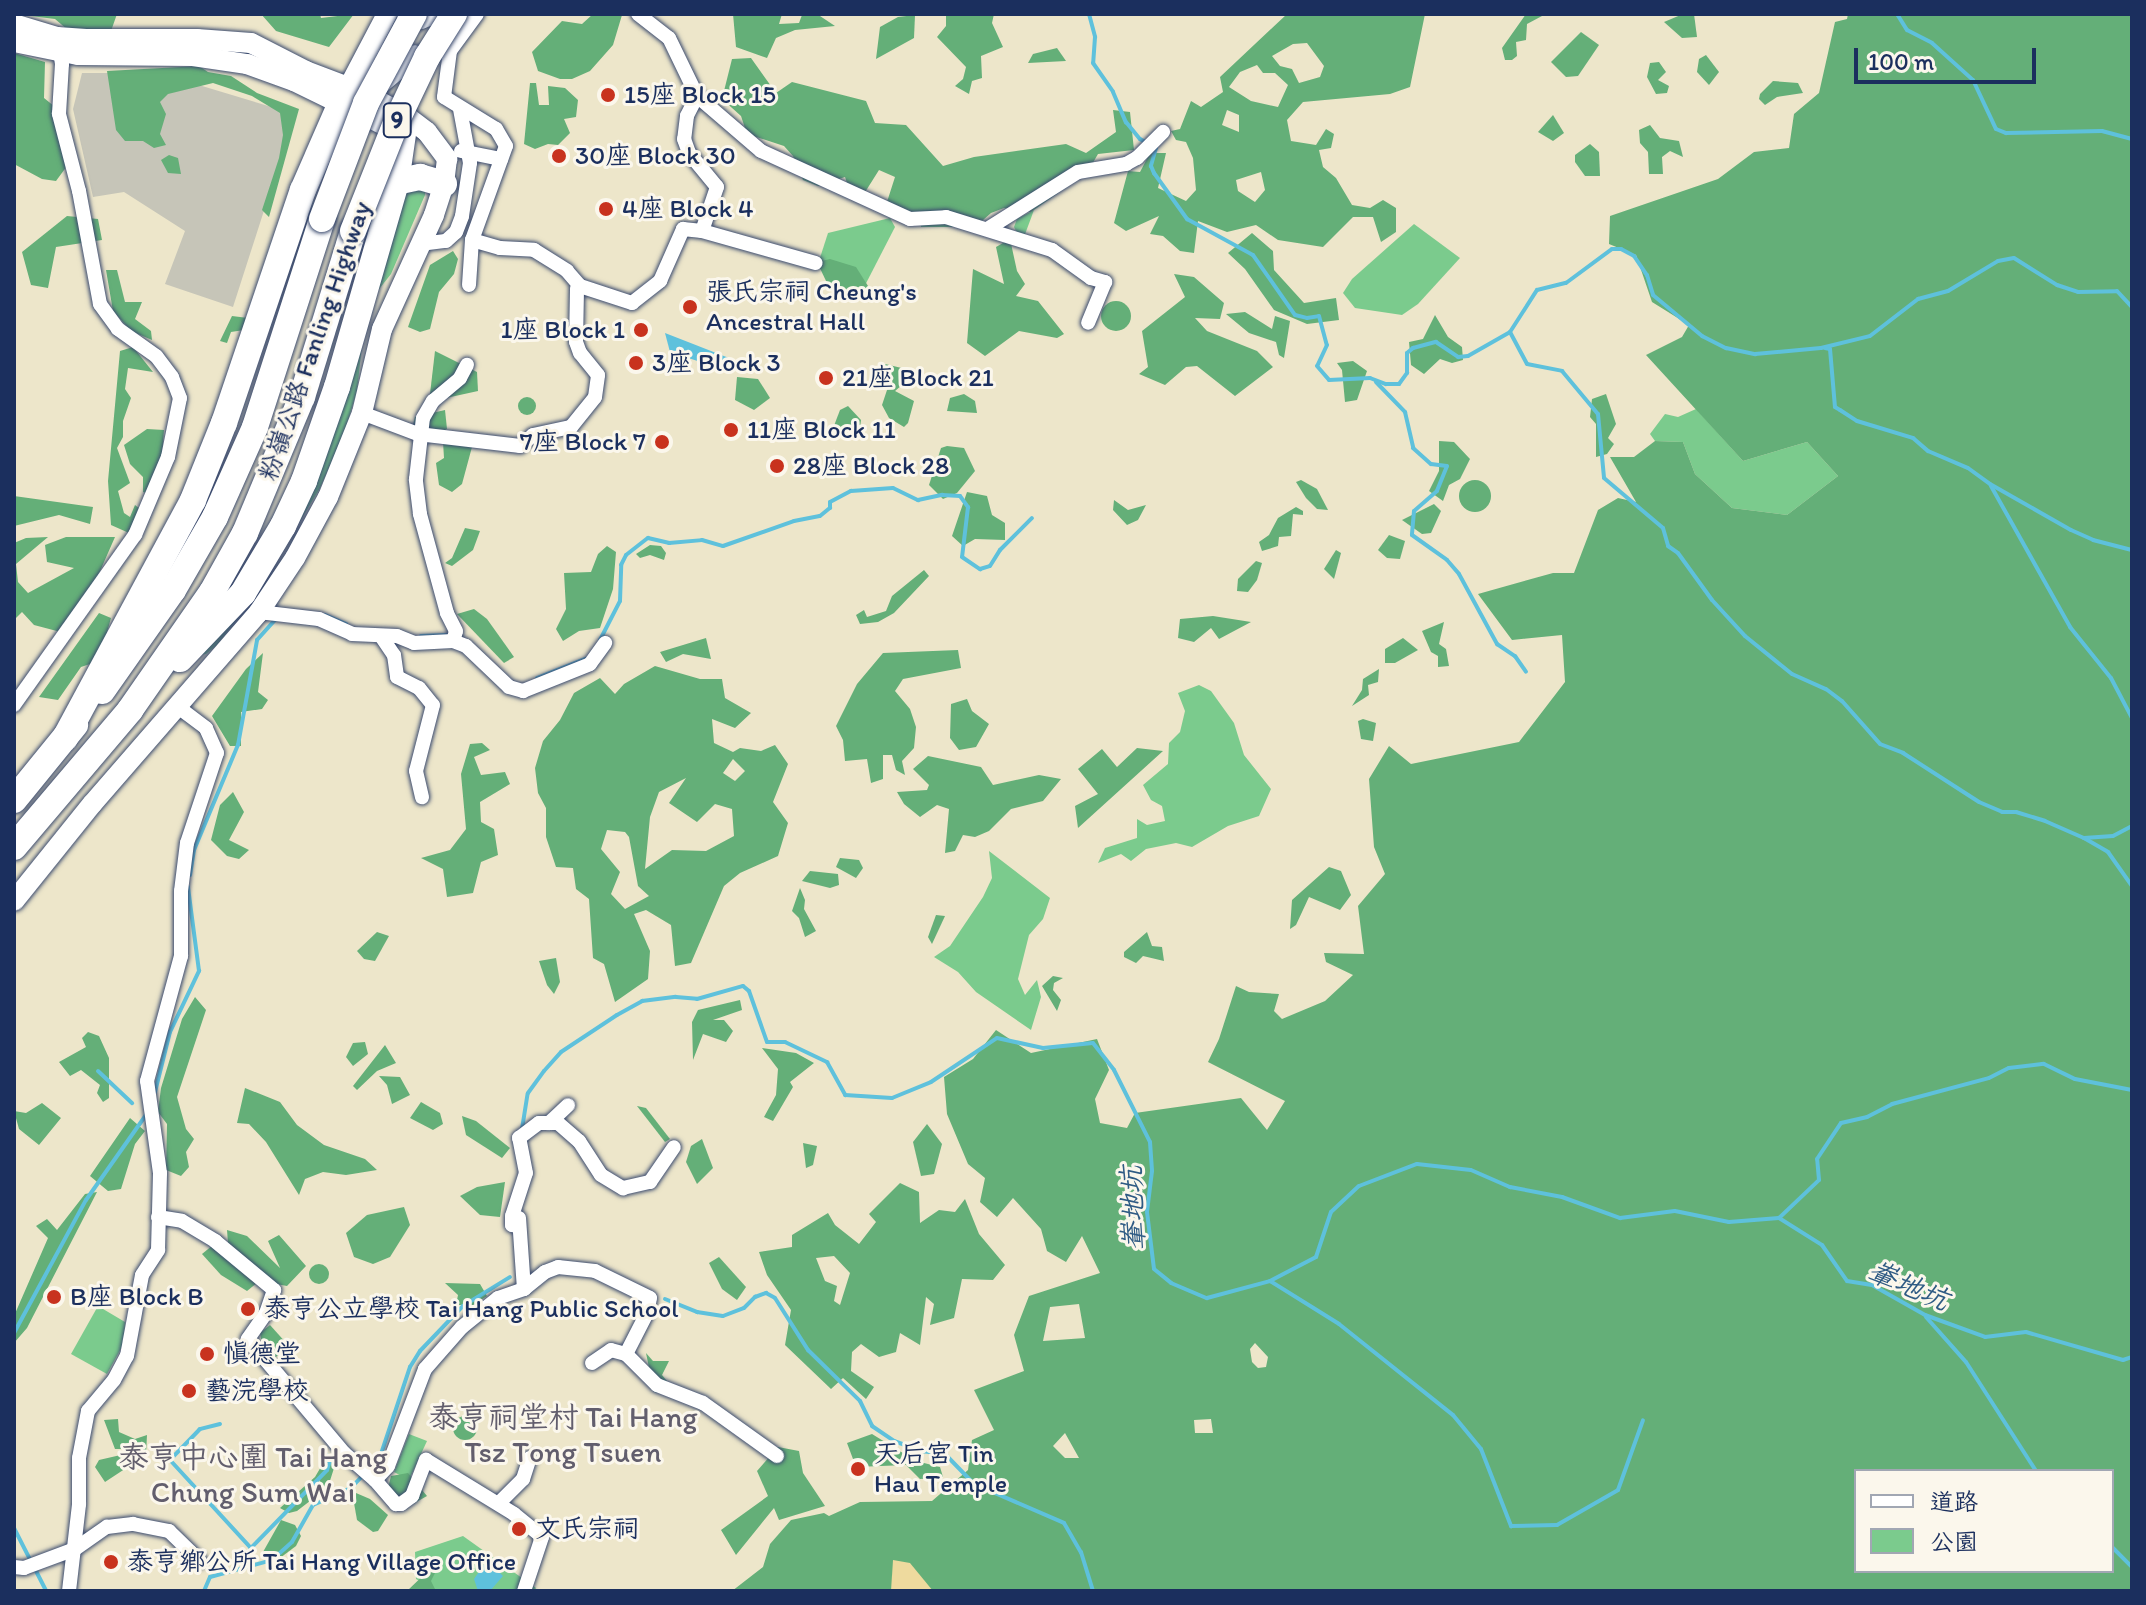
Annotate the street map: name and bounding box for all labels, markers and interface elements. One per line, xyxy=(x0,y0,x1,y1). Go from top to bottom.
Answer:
scale bar xyxy=(1858,32,2040,82)
text: 100 m xyxy=(1868,47,1934,76)
place label: 15座 Block 15 xyxy=(624,79,776,111)
marker: 15座 Block 15 xyxy=(599,86,617,104)
road number: 9 xyxy=(381,100,413,140)
place label: 30座 Block 30 xyxy=(575,140,736,172)
marker: 30座 Block 30 xyxy=(550,147,568,165)
place label: 4座 Block 4 xyxy=(622,193,754,225)
street label: 粉嶺公路 Fanling Highway xyxy=(253,198,377,484)
marker: 4座 Block 4 xyxy=(597,200,615,218)
place label: 張氏宗祠 Cheung's Ancestral Hall xyxy=(706,276,917,338)
marker: 張氏宗祠 Cheung's Ancestral Hall xyxy=(681,298,699,316)
place label: 1座 Block 1 xyxy=(500,314,625,346)
marker: 1座 Block 1 xyxy=(632,321,650,339)
place label: 3座 Block 3 xyxy=(652,347,781,379)
marker: 3座 Block 3 xyxy=(627,354,645,372)
place label: 21座 Block 21 xyxy=(842,362,994,394)
marker: 21座 Block 21 xyxy=(817,369,835,387)
place label: 11座 Block 11 xyxy=(747,414,896,446)
marker: 11座 Block 11 xyxy=(722,421,740,439)
place label: 7座 Block 7 xyxy=(520,426,646,458)
marker: 7座 Block 7 xyxy=(653,433,671,451)
place label: 28座 Block 28 xyxy=(793,450,949,482)
marker: 28座 Block 28 xyxy=(768,457,786,475)
water label: 輋地坑 xyxy=(1114,1165,1150,1251)
water label: 輋地坑 xyxy=(1864,1253,1954,1317)
place label: B座 Block B xyxy=(70,1281,204,1313)
marker: B座 Block B xyxy=(45,1288,63,1306)
place label: 泰亨公立學校 Tai Hang Public School xyxy=(264,1293,678,1325)
marker: 泰亨公立學校 Tai Hang Public School xyxy=(239,1300,257,1318)
place label: 慎德堂 xyxy=(223,1338,301,1370)
marker: 慎德堂 xyxy=(198,1345,216,1363)
place label: 藝浣學校 xyxy=(205,1375,309,1407)
marker: 藝浣學校 xyxy=(180,1382,198,1400)
district label: 泰亨祠堂村 Tai Hang Tsz Tong Tsuen xyxy=(428,1399,698,1470)
place label: 天后宮 Tin Hau Temple xyxy=(874,1438,1004,1500)
district label: 泰亨中心圍 Tai Hang Chung Sum Wai xyxy=(118,1439,388,1510)
marker: 天后宮 Tin Hau Temple xyxy=(849,1460,867,1478)
legend xyxy=(1854,1469,2114,1573)
text: 道路 xyxy=(1930,1487,1978,1516)
place label: 文氏宗祠 xyxy=(535,1513,639,1545)
marker: 文氏宗祠 xyxy=(510,1520,528,1538)
text: 公園 xyxy=(1930,1527,1978,1556)
place label: 泰亨鄉公所 Tai Hang Village Office xyxy=(127,1546,516,1578)
marker: 泰亨鄉公所 Tai Hang Village Office xyxy=(102,1553,120,1571)

